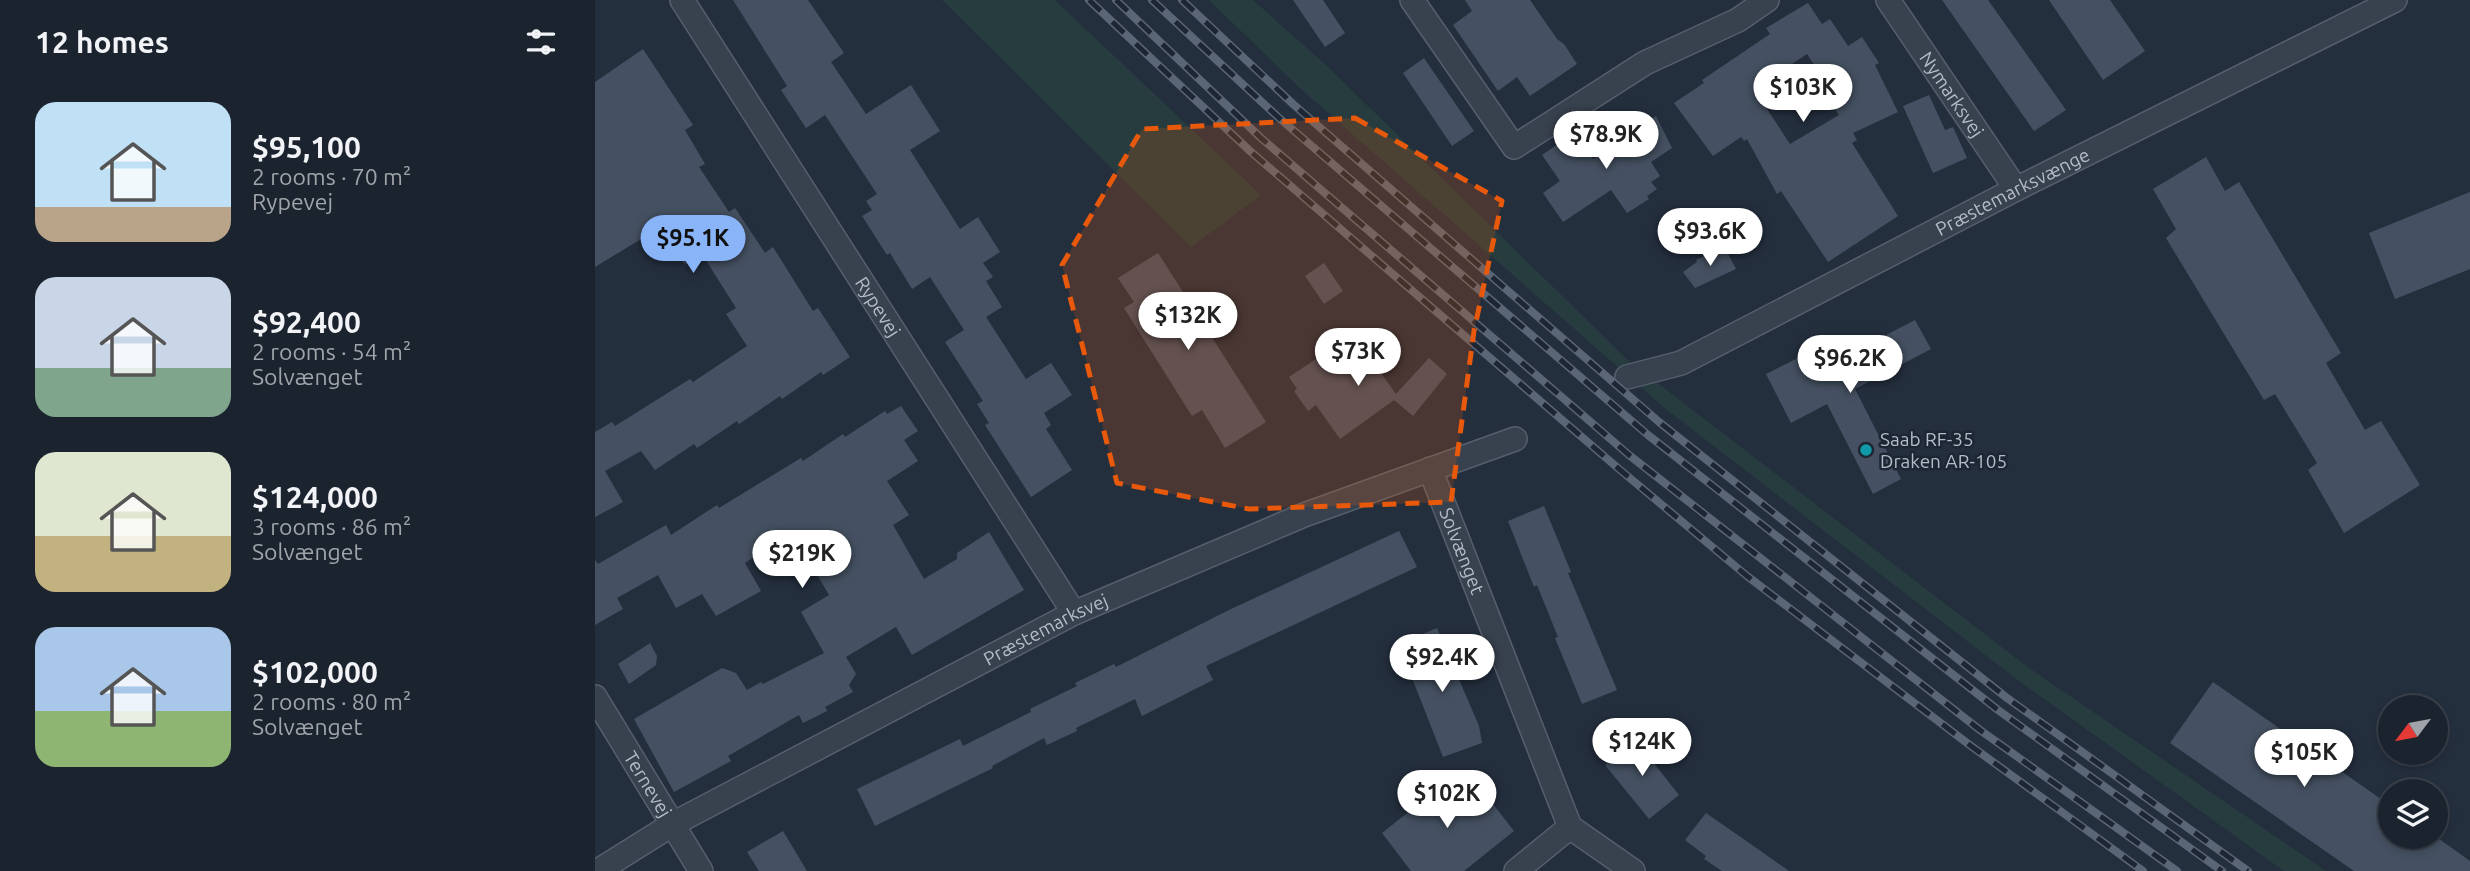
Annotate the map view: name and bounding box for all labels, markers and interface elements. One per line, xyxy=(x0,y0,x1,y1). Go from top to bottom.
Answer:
icon: filters xyxy=(522,23,560,61)
text: 12 homes xyxy=(35,25,169,59)
street label: Nymarksvej xyxy=(1915,48,1989,141)
pin: $103K xyxy=(1754,64,1852,124)
text: $103K xyxy=(1769,74,1837,99)
pin: $78.9K xyxy=(1549,111,1663,171)
text: $78.9K xyxy=(1570,121,1642,146)
icon: home xyxy=(91,130,175,214)
text: $95,100 xyxy=(252,130,361,164)
street label: Præstemarksvænge xyxy=(1932,143,2093,240)
text: 2 rooms · 70 m² xyxy=(252,164,411,189)
text: Rypevej xyxy=(252,189,333,214)
pin: $93.6K xyxy=(1653,208,1767,268)
pin: $95.1K xyxy=(636,216,750,275)
text: $93.6K xyxy=(1674,218,1746,243)
text: $95.1K xyxy=(657,225,729,250)
street label: Rypevej xyxy=(851,273,905,341)
pin: $132K xyxy=(1139,292,1237,352)
text: $132K xyxy=(1154,302,1222,327)
icon: home xyxy=(91,305,175,389)
text: $92,400 xyxy=(252,305,361,339)
pin: $73K xyxy=(1317,328,1399,388)
pin: $96.2K xyxy=(1793,336,1907,395)
text: $73K xyxy=(1331,338,1385,363)
text: 2 rooms · 54 m² xyxy=(252,339,411,364)
text: $96.2K xyxy=(1814,345,1886,370)
text: Solvænget xyxy=(252,364,363,389)
place label: Saab RF-35 Draken AR-105 xyxy=(1880,428,2007,472)
marker: Saab RF-35 Draken AR-105 xyxy=(1858,442,1874,458)
icon: home xyxy=(91,480,175,564)
text: $124,000 xyxy=(252,480,378,514)
street label: Solvænget xyxy=(1435,504,1489,598)
text: 3 rooms · 86 m² xyxy=(252,514,411,539)
pin: $219K xyxy=(753,530,851,590)
text: Solvænget xyxy=(252,539,363,564)
text: $219K xyxy=(768,540,836,565)
street label: Præstemarksvej xyxy=(980,589,1111,670)
pin: $92.4K xyxy=(1385,634,1499,694)
text: $92.4K xyxy=(1406,644,1478,669)
icon: home xyxy=(91,655,175,739)
text: $102,000 xyxy=(252,655,378,689)
text: 2 rooms · 80 m² xyxy=(252,689,411,714)
north arrow xyxy=(2378,695,2448,765)
map controls xyxy=(2378,695,2448,849)
text: Solvænget xyxy=(252,714,363,739)
pin: $124K xyxy=(1593,718,1691,778)
text: $124K xyxy=(1608,728,1676,753)
pin: $105K xyxy=(2255,730,2353,789)
text: $105K xyxy=(2270,739,2338,764)
street label: Ternevej xyxy=(620,747,676,821)
pin: $102K xyxy=(1398,770,1496,830)
button: layers xyxy=(2378,779,2448,849)
text: $102K xyxy=(1413,780,1481,805)

